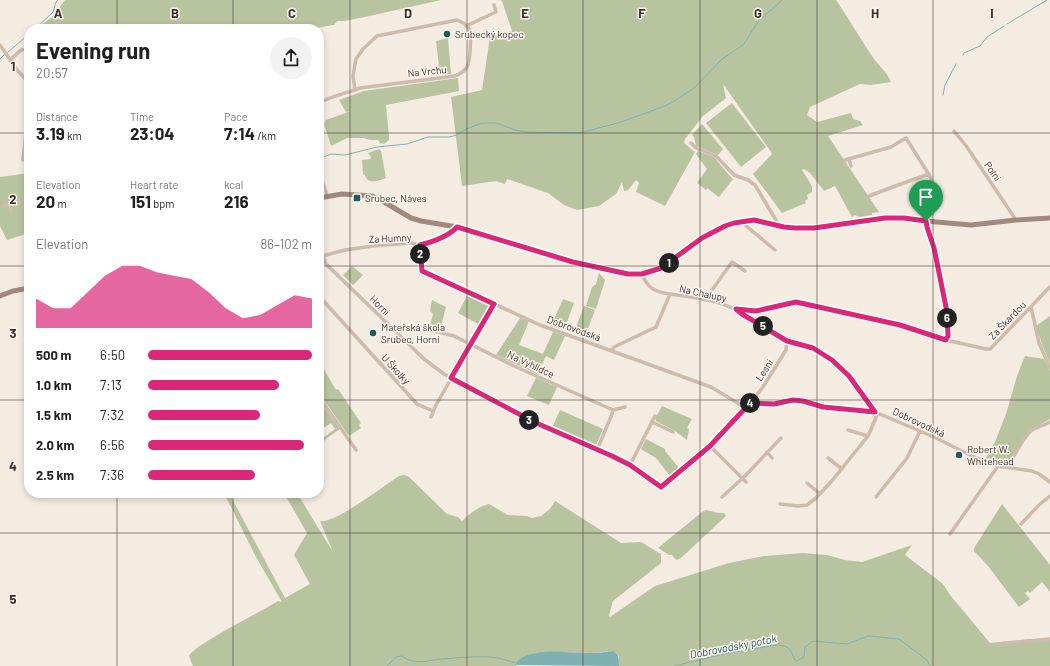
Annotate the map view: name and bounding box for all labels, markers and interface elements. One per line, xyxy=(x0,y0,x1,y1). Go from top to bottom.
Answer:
text: A xyxy=(54,5,63,21)
text: B xyxy=(171,5,179,21)
text: C xyxy=(288,5,296,21)
text: D xyxy=(404,5,412,21)
text: E xyxy=(521,5,529,21)
text: F xyxy=(638,5,646,21)
text: G xyxy=(754,5,762,21)
text: H xyxy=(871,5,879,21)
text: I xyxy=(990,5,994,21)
place label: Srubecký kopec xyxy=(455,28,524,40)
marker: Srubecký kopec xyxy=(442,29,452,39)
text: Evening run xyxy=(36,37,150,63)
button: share xyxy=(270,37,312,79)
text: 1 xyxy=(11,58,15,74)
street label: Na Vrchu xyxy=(407,63,447,79)
text: 20:57 xyxy=(36,65,68,81)
text: Distance xyxy=(36,110,78,123)
text: Time xyxy=(130,110,154,123)
text: Pace xyxy=(224,110,248,123)
text: 3.19 xyxy=(36,123,65,143)
text: 23:04 xyxy=(130,123,175,143)
text: 7:14 xyxy=(224,123,255,143)
text: km xyxy=(65,129,82,142)
text: /km xyxy=(255,129,276,142)
street label: Polní xyxy=(982,159,1004,183)
text: Elevation xyxy=(36,178,80,191)
text: Heart rate xyxy=(130,178,178,191)
text: kcal xyxy=(224,178,243,191)
pin xyxy=(909,180,943,221)
icon: arrive xyxy=(915,186,937,208)
text: 2 xyxy=(9,191,17,207)
text: 20 xyxy=(36,191,55,211)
text: 151 xyxy=(130,191,151,211)
text: 216 xyxy=(224,191,249,211)
place label: Srubec, Náves xyxy=(365,192,427,204)
marker: Srubec, Náves xyxy=(352,193,362,203)
text: m xyxy=(55,197,67,210)
text: bpm xyxy=(151,197,174,210)
street label: Za Humny xyxy=(368,231,412,245)
text: Elevation xyxy=(36,236,88,252)
text: 86–102 m xyxy=(260,236,312,252)
pin: 2 xyxy=(410,244,430,264)
text: 2 xyxy=(417,247,423,260)
pin: 1 xyxy=(659,253,679,273)
text: 1 xyxy=(667,256,671,269)
street label: Na Chalupy xyxy=(678,282,728,304)
street label: Horní xyxy=(368,293,392,317)
street label: Za Škardou xyxy=(986,298,1028,342)
pin: 6 xyxy=(937,308,957,328)
text: 6 xyxy=(944,311,950,324)
street label: Dobrovodská xyxy=(546,313,602,343)
pin: 5 xyxy=(753,316,773,336)
text: 5 xyxy=(760,319,766,332)
place label: Mateřská škola Srubec, Horní xyxy=(381,321,445,345)
text: 3 xyxy=(9,325,17,341)
marker: Mateřská škola Srubec, Horní xyxy=(368,328,378,338)
text: 500 m xyxy=(36,347,71,363)
text: 6:50 xyxy=(100,347,125,363)
street label: Na Vyhlídce xyxy=(506,348,556,380)
street label: U Školky xyxy=(379,351,413,387)
street label: Lesní xyxy=(753,357,775,383)
text: 1.0 km xyxy=(36,377,72,393)
text: 7:13 xyxy=(100,377,122,393)
pin: 4 xyxy=(740,393,760,413)
text: 4 xyxy=(747,396,753,409)
street label: Dobrovodská xyxy=(891,405,947,439)
text: 1.5 km xyxy=(36,407,72,423)
text: 7:32 xyxy=(100,407,124,423)
pin: 3 xyxy=(519,410,539,430)
text: 3 xyxy=(526,413,532,426)
text: 2.0 km xyxy=(36,437,74,453)
text: 6:56 xyxy=(100,437,124,453)
place label: Robert W. Whitehead xyxy=(967,443,1014,467)
marker: Robert W. Whitehead xyxy=(954,450,964,460)
text: 4 xyxy=(9,458,17,474)
text: 2.5 km xyxy=(36,467,74,483)
text: 7:36 xyxy=(100,467,124,483)
text: 5 xyxy=(9,591,17,607)
water label: Dobrovodský potok xyxy=(688,631,778,661)

